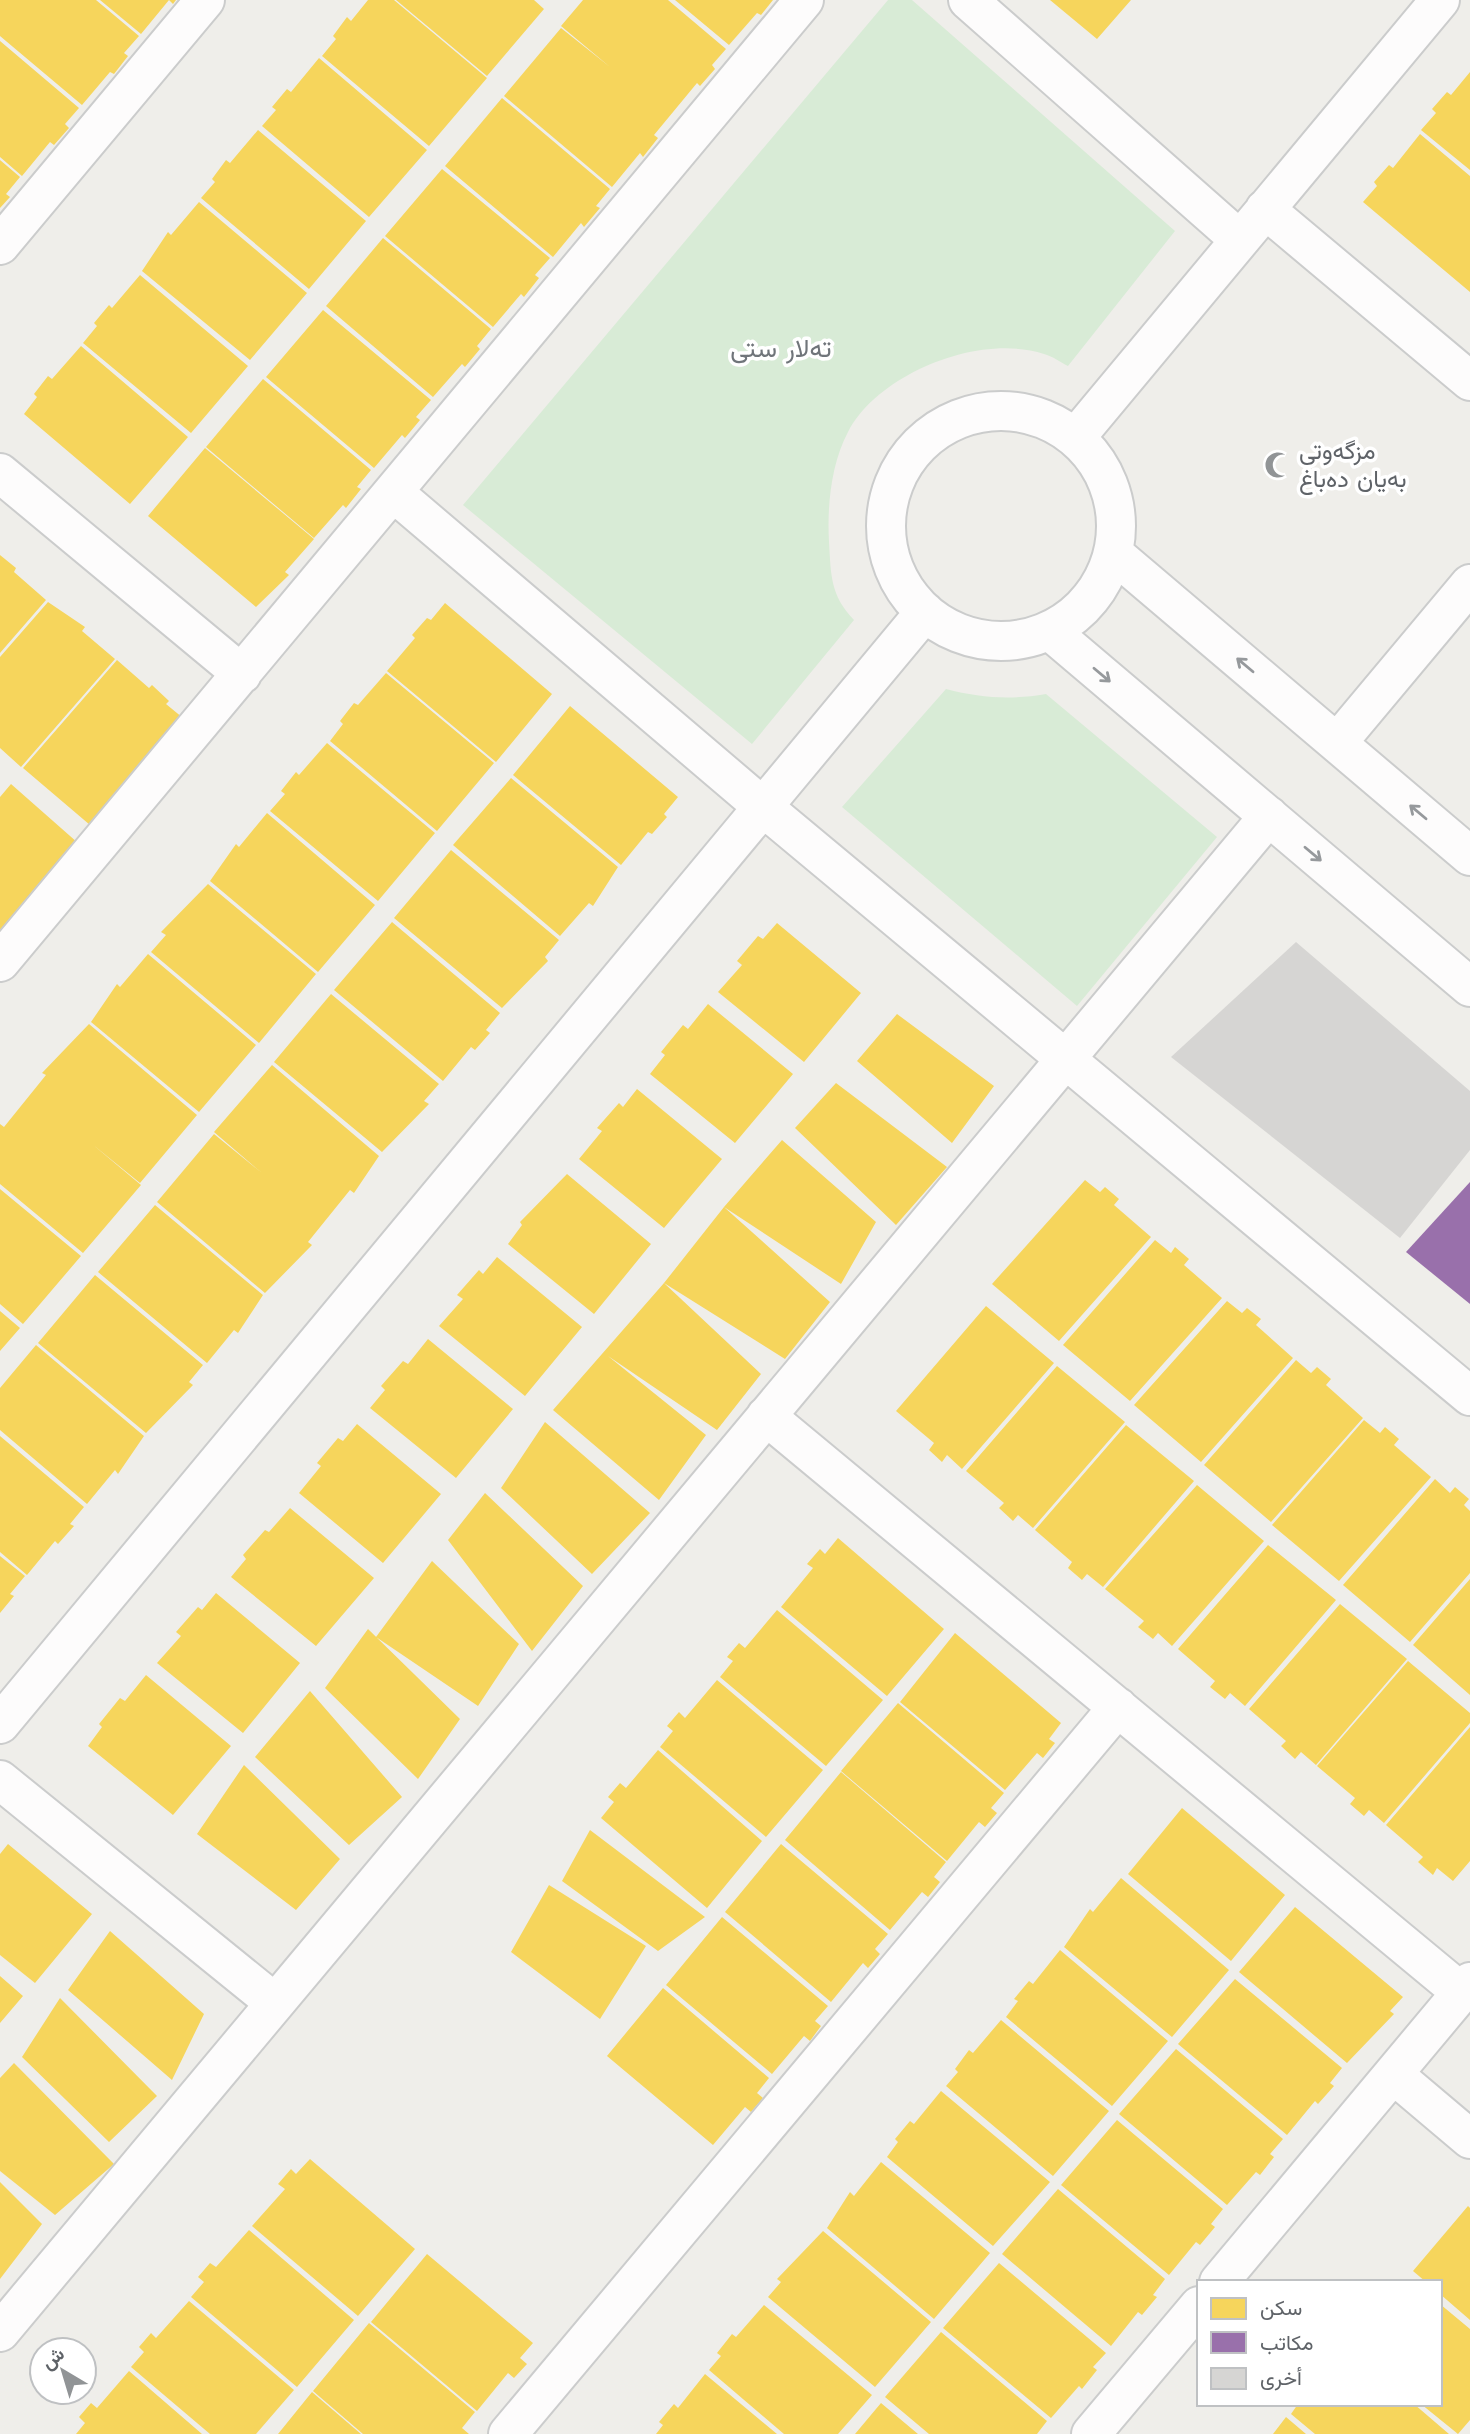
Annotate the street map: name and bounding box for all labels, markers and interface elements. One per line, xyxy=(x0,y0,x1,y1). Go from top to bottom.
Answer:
district label: ته‌لار ستی xyxy=(730,333,832,364)
place label: مزگەوتی بەیان دەباغ xyxy=(1299,437,1407,495)
mosque icon: مزگەوتی بەیان دەباغ xyxy=(1263,450,1293,480)
one-way arrow xyxy=(1236,657,1254,673)
one-way arrow xyxy=(1093,667,1111,683)
one-way arrow xyxy=(1409,804,1427,820)
one-way arrow xyxy=(1304,846,1322,862)
legend xyxy=(1197,2280,1442,2406)
text: سكن xyxy=(1260,2295,1302,2320)
text: مكاتب xyxy=(1260,2330,1313,2355)
north arrow xyxy=(28,2336,98,2406)
text: ش xyxy=(37,2342,69,2374)
text: أخرى xyxy=(1260,2365,1302,2391)

